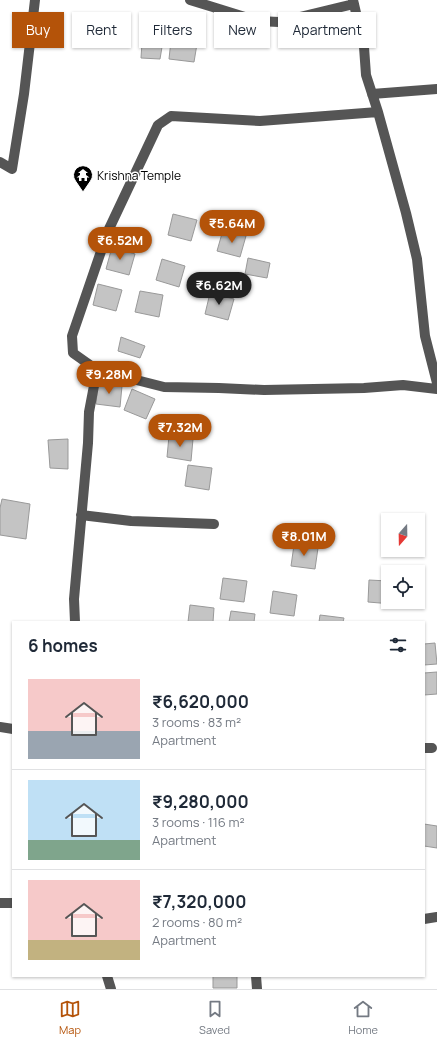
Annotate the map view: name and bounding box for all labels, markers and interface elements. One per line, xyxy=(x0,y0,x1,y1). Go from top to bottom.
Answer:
chip: Buy xyxy=(12,12,64,48)
chip: Rent xyxy=(72,12,131,48)
chip: Filters xyxy=(139,12,206,48)
chip: New xyxy=(214,12,270,48)
chip: Apartment xyxy=(278,12,376,48)
temple icon: Krishna Temple xyxy=(72,164,94,192)
place label: Krishna Temple xyxy=(97,167,181,184)
pin: ₹5.64M xyxy=(199,210,265,244)
text: ₹5.64M xyxy=(209,214,255,232)
pin: ₹6.52M xyxy=(87,227,153,261)
text: ₹6.52M xyxy=(97,231,143,249)
pin: ₹6.62M xyxy=(186,272,252,306)
text: ₹6.62M xyxy=(196,276,243,294)
pin: ₹9.28M xyxy=(76,361,142,395)
text: ₹9.28M xyxy=(86,365,132,383)
pin: ₹7.32M xyxy=(147,414,213,448)
text: ₹7.32M xyxy=(157,418,203,436)
north arrow xyxy=(381,513,425,557)
map controls xyxy=(381,513,425,609)
pin: ₹8.01M xyxy=(271,523,337,557)
text: ₹8.01M xyxy=(281,527,327,545)
button: locate xyxy=(381,565,425,609)
text: 6 homes xyxy=(28,634,98,657)
icon: filters xyxy=(387,634,409,656)
text: ₹6,620,000 xyxy=(152,690,249,713)
icon: home xyxy=(60,695,108,743)
text: 3 rooms · 83 m² xyxy=(152,713,241,731)
text: Apartment xyxy=(152,731,216,749)
text: ₹9,280,000 xyxy=(152,790,249,813)
icon: home xyxy=(60,796,108,844)
text: 3 rooms · 116 m² xyxy=(152,813,245,831)
text: Apartment xyxy=(152,831,216,849)
text: ₹7,320,000 xyxy=(152,890,246,913)
icon: home xyxy=(60,896,108,944)
text: 2 rooms · 80 m² xyxy=(152,913,242,931)
text: Apartment xyxy=(152,931,216,949)
tab: Map xyxy=(59,998,81,1037)
tab: Saved xyxy=(199,998,230,1037)
tab: Home xyxy=(348,998,378,1037)

